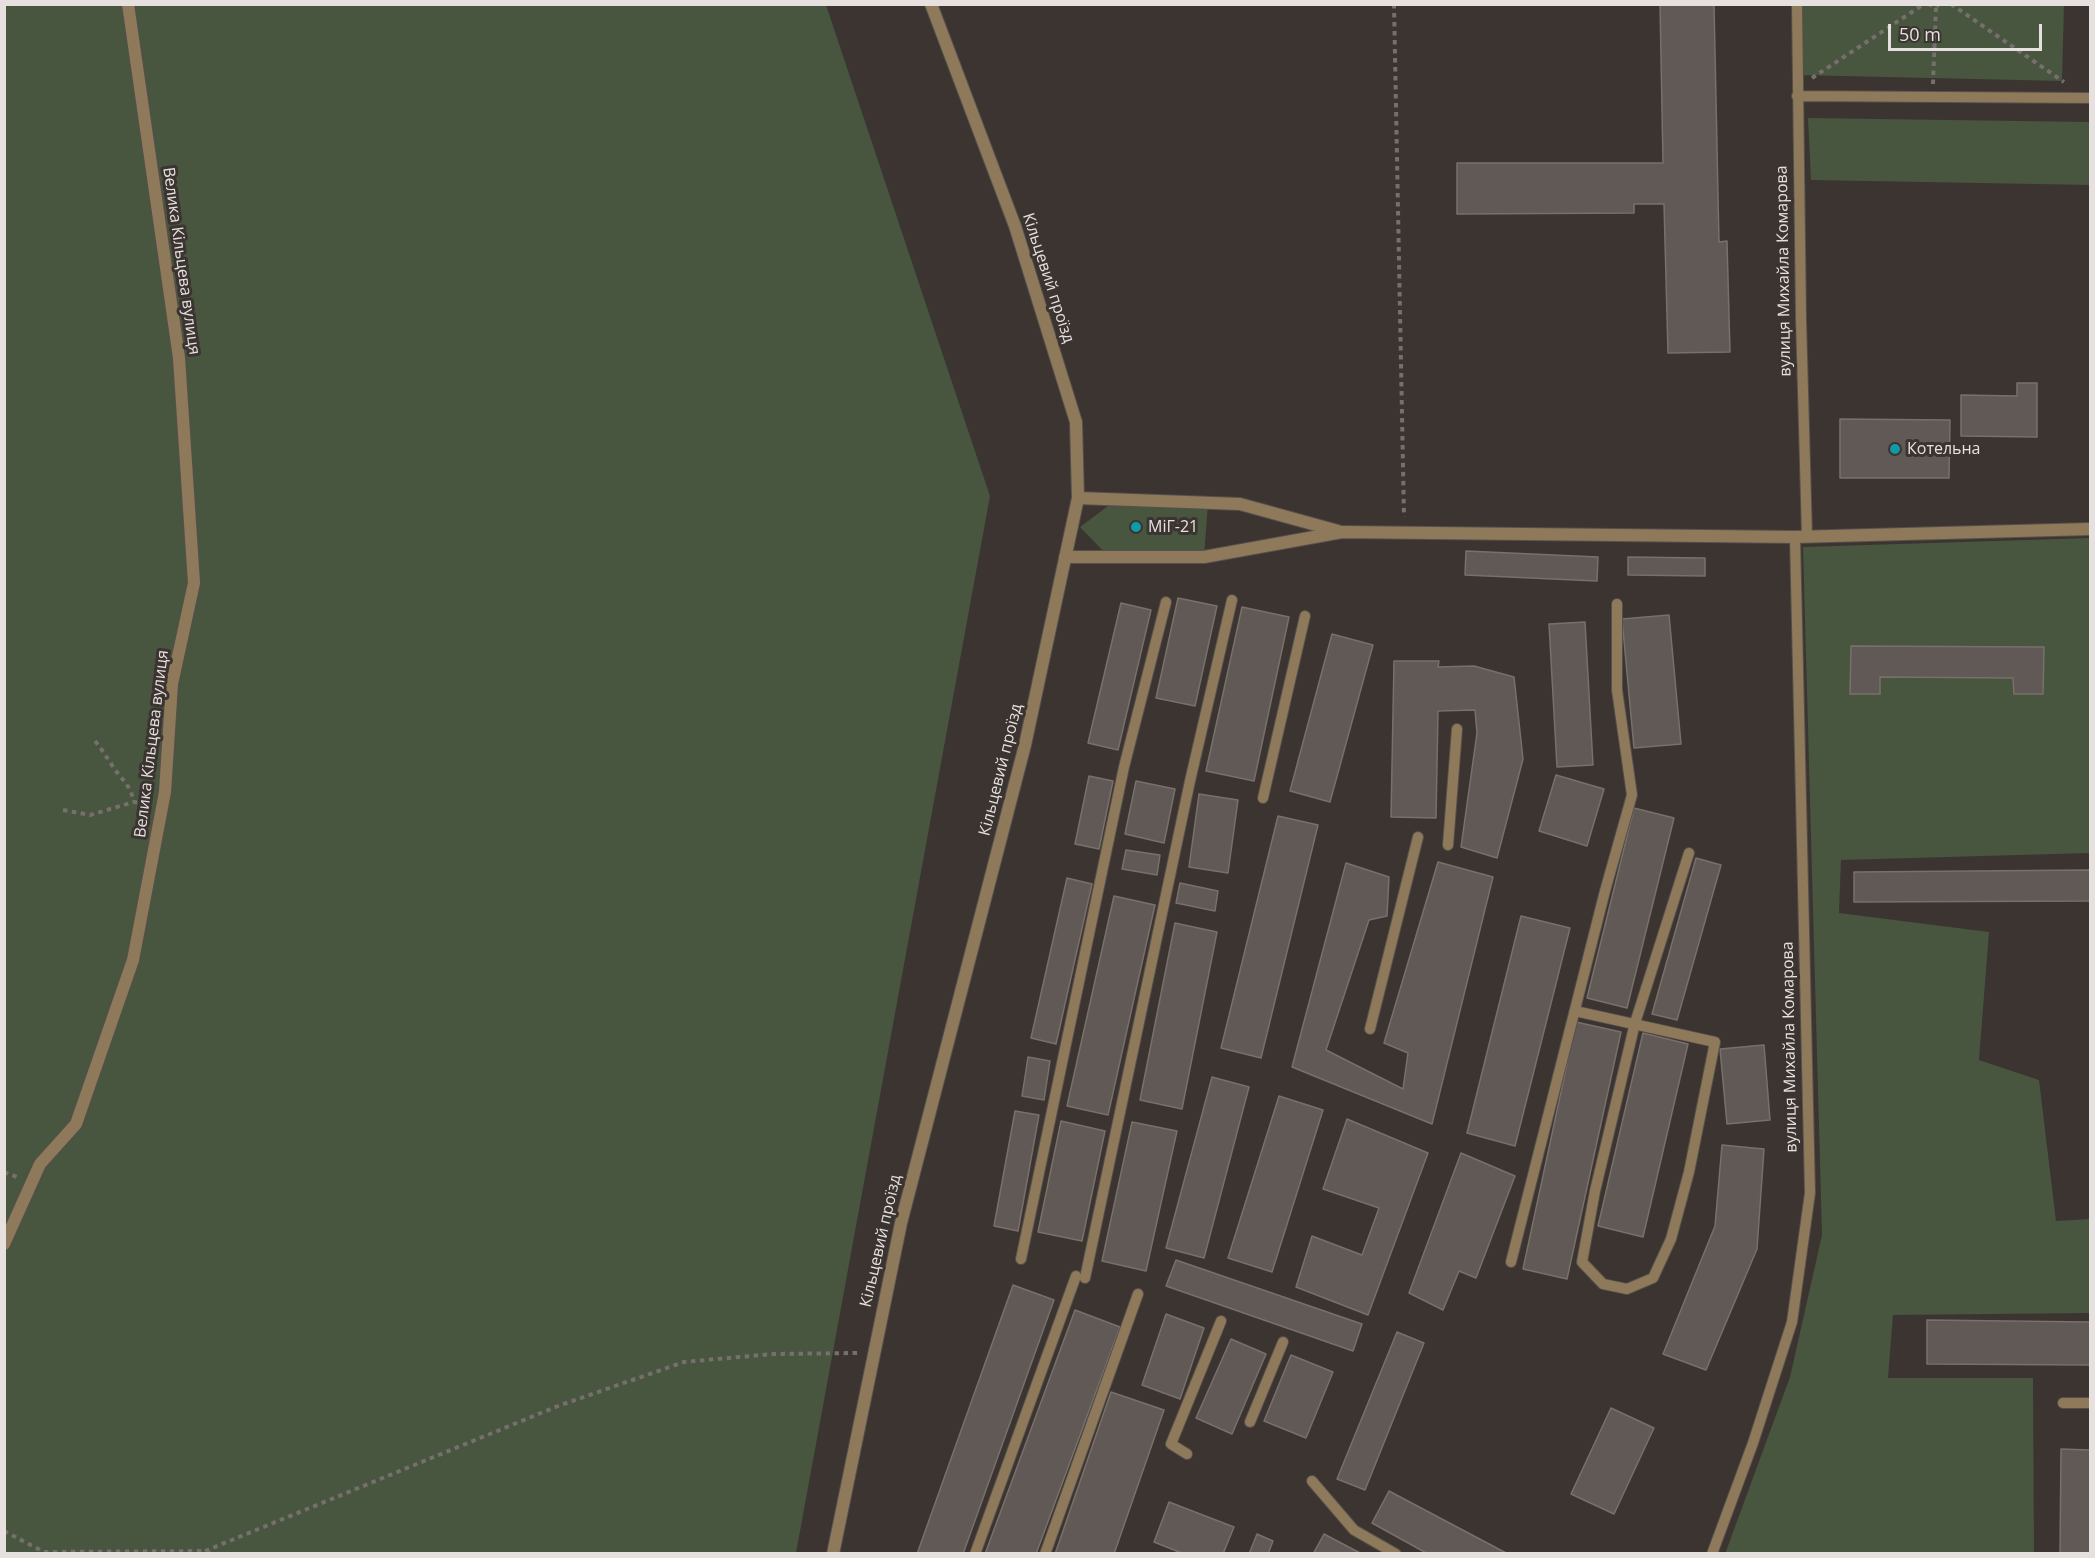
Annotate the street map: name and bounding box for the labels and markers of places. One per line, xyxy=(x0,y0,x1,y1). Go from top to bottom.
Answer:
place label: Котельна xyxy=(1907,439,1981,459)
marker: Котельна xyxy=(1888,442,1902,456)
place label: МіГ-21 xyxy=(1148,517,1198,537)
marker: МіГ-21 xyxy=(1129,520,1143,534)

